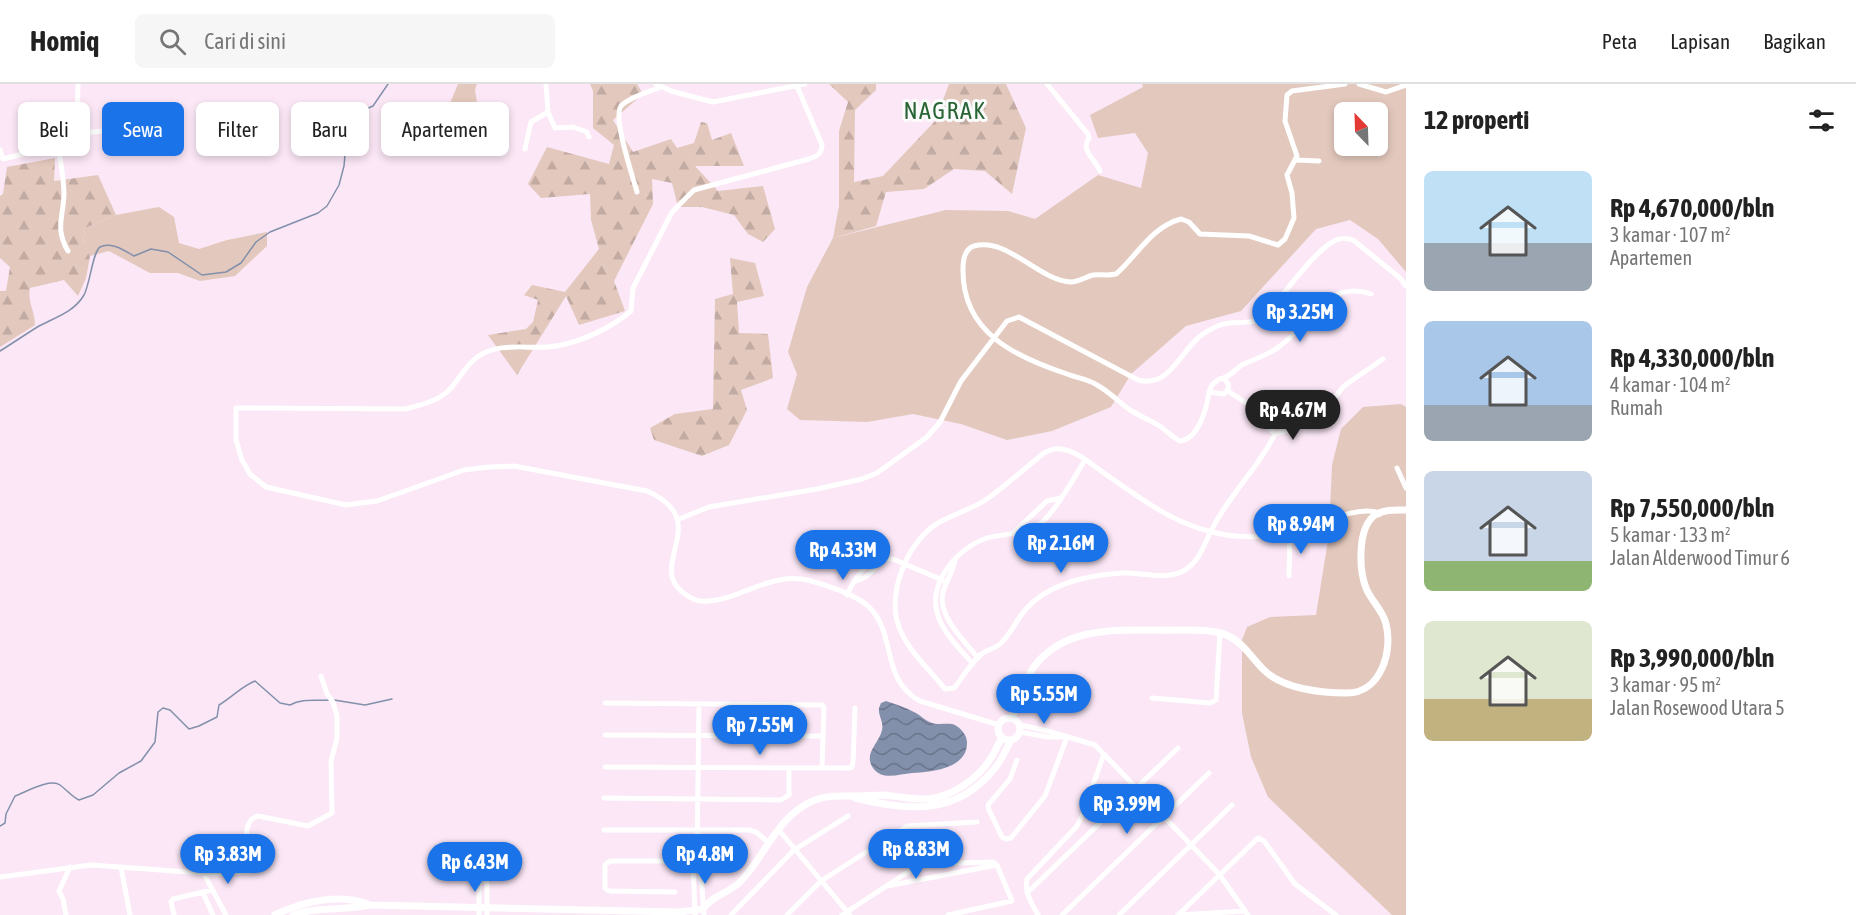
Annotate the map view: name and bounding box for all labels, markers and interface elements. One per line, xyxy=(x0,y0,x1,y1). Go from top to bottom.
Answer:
search box xyxy=(135,14,555,68)
text: Homiq xyxy=(30,25,99,57)
icon: search xyxy=(156,25,189,58)
text: Cari di sini xyxy=(204,28,286,54)
text: Peta xyxy=(1602,29,1637,53)
text: Lapisan xyxy=(1670,29,1730,53)
text: Bagikan xyxy=(1763,29,1826,53)
district label: NAGRAK xyxy=(903,97,987,124)
chip: Beli xyxy=(18,102,90,156)
chip: Sewa xyxy=(102,102,184,156)
chip: Filter xyxy=(196,102,279,156)
chip: Baru xyxy=(291,102,369,156)
chip: Apartemen xyxy=(381,102,509,156)
north arrow xyxy=(1334,102,1388,156)
map controls xyxy=(1334,102,1388,156)
icon: filters xyxy=(1805,104,1838,137)
text: 12 properti xyxy=(1424,105,1529,135)
text: Rp 4,670,000/bln xyxy=(1610,193,1774,223)
icon: home xyxy=(1472,195,1544,267)
text: 3 kamar · 107 m² xyxy=(1610,223,1731,246)
text: Apartemen xyxy=(1610,246,1692,269)
pin: Rp 3.25M xyxy=(1238,292,1362,343)
text: Rp 3.25M xyxy=(1266,300,1334,323)
text: Rp 4,330,000/bln xyxy=(1610,343,1774,373)
icon: home xyxy=(1472,345,1544,417)
text: 4 kamar · 104 m² xyxy=(1610,373,1731,396)
pin: Rp 4.67M xyxy=(1231,390,1355,441)
text: Rumah xyxy=(1610,396,1663,419)
text: Rp 4.67M xyxy=(1259,398,1327,421)
text: Rp 7,550,000/bln xyxy=(1610,493,1774,523)
icon: home xyxy=(1472,495,1544,567)
pin: Rp 8.94M xyxy=(1239,504,1363,555)
text: Rp 8.94M xyxy=(1267,512,1335,535)
pin: Rp 2.16M xyxy=(999,523,1123,574)
text: 5 kamar · 133 m² xyxy=(1610,523,1731,546)
pin: Rp 4.33M xyxy=(781,530,905,581)
text: Rp 2.16M xyxy=(1027,531,1095,554)
text: Rp 4.33M xyxy=(809,538,877,561)
text: Jalan Alderwood Timur 6 xyxy=(1610,546,1790,569)
text: Rp 3,990,000/bln xyxy=(1610,643,1774,673)
icon: home xyxy=(1472,645,1544,717)
text: 3 kamar · 95 m² xyxy=(1610,673,1721,696)
pin: Rp 5.55M xyxy=(982,674,1106,725)
text: Rp 5.55M xyxy=(1010,682,1078,705)
text: Jalan Rosewood Utara 5 xyxy=(1610,696,1785,719)
pin: Rp 7.55M xyxy=(698,705,822,756)
text: Rp 7.55M xyxy=(726,713,794,736)
pin: Rp 3.99M xyxy=(1065,784,1189,835)
text: Rp 3.99M xyxy=(1093,792,1161,815)
pin: Rp 8.83M xyxy=(854,829,978,880)
pin: Rp 3.83M xyxy=(166,834,290,885)
pin: Rp 4.8M xyxy=(650,834,760,885)
text: Rp 8.83M xyxy=(882,837,950,860)
text: Rp 3.83M xyxy=(194,842,262,865)
pin: Rp 6.43M xyxy=(413,842,537,893)
text: Rp 4.8M xyxy=(676,842,734,865)
text: Rp 6.43M xyxy=(441,850,509,873)

